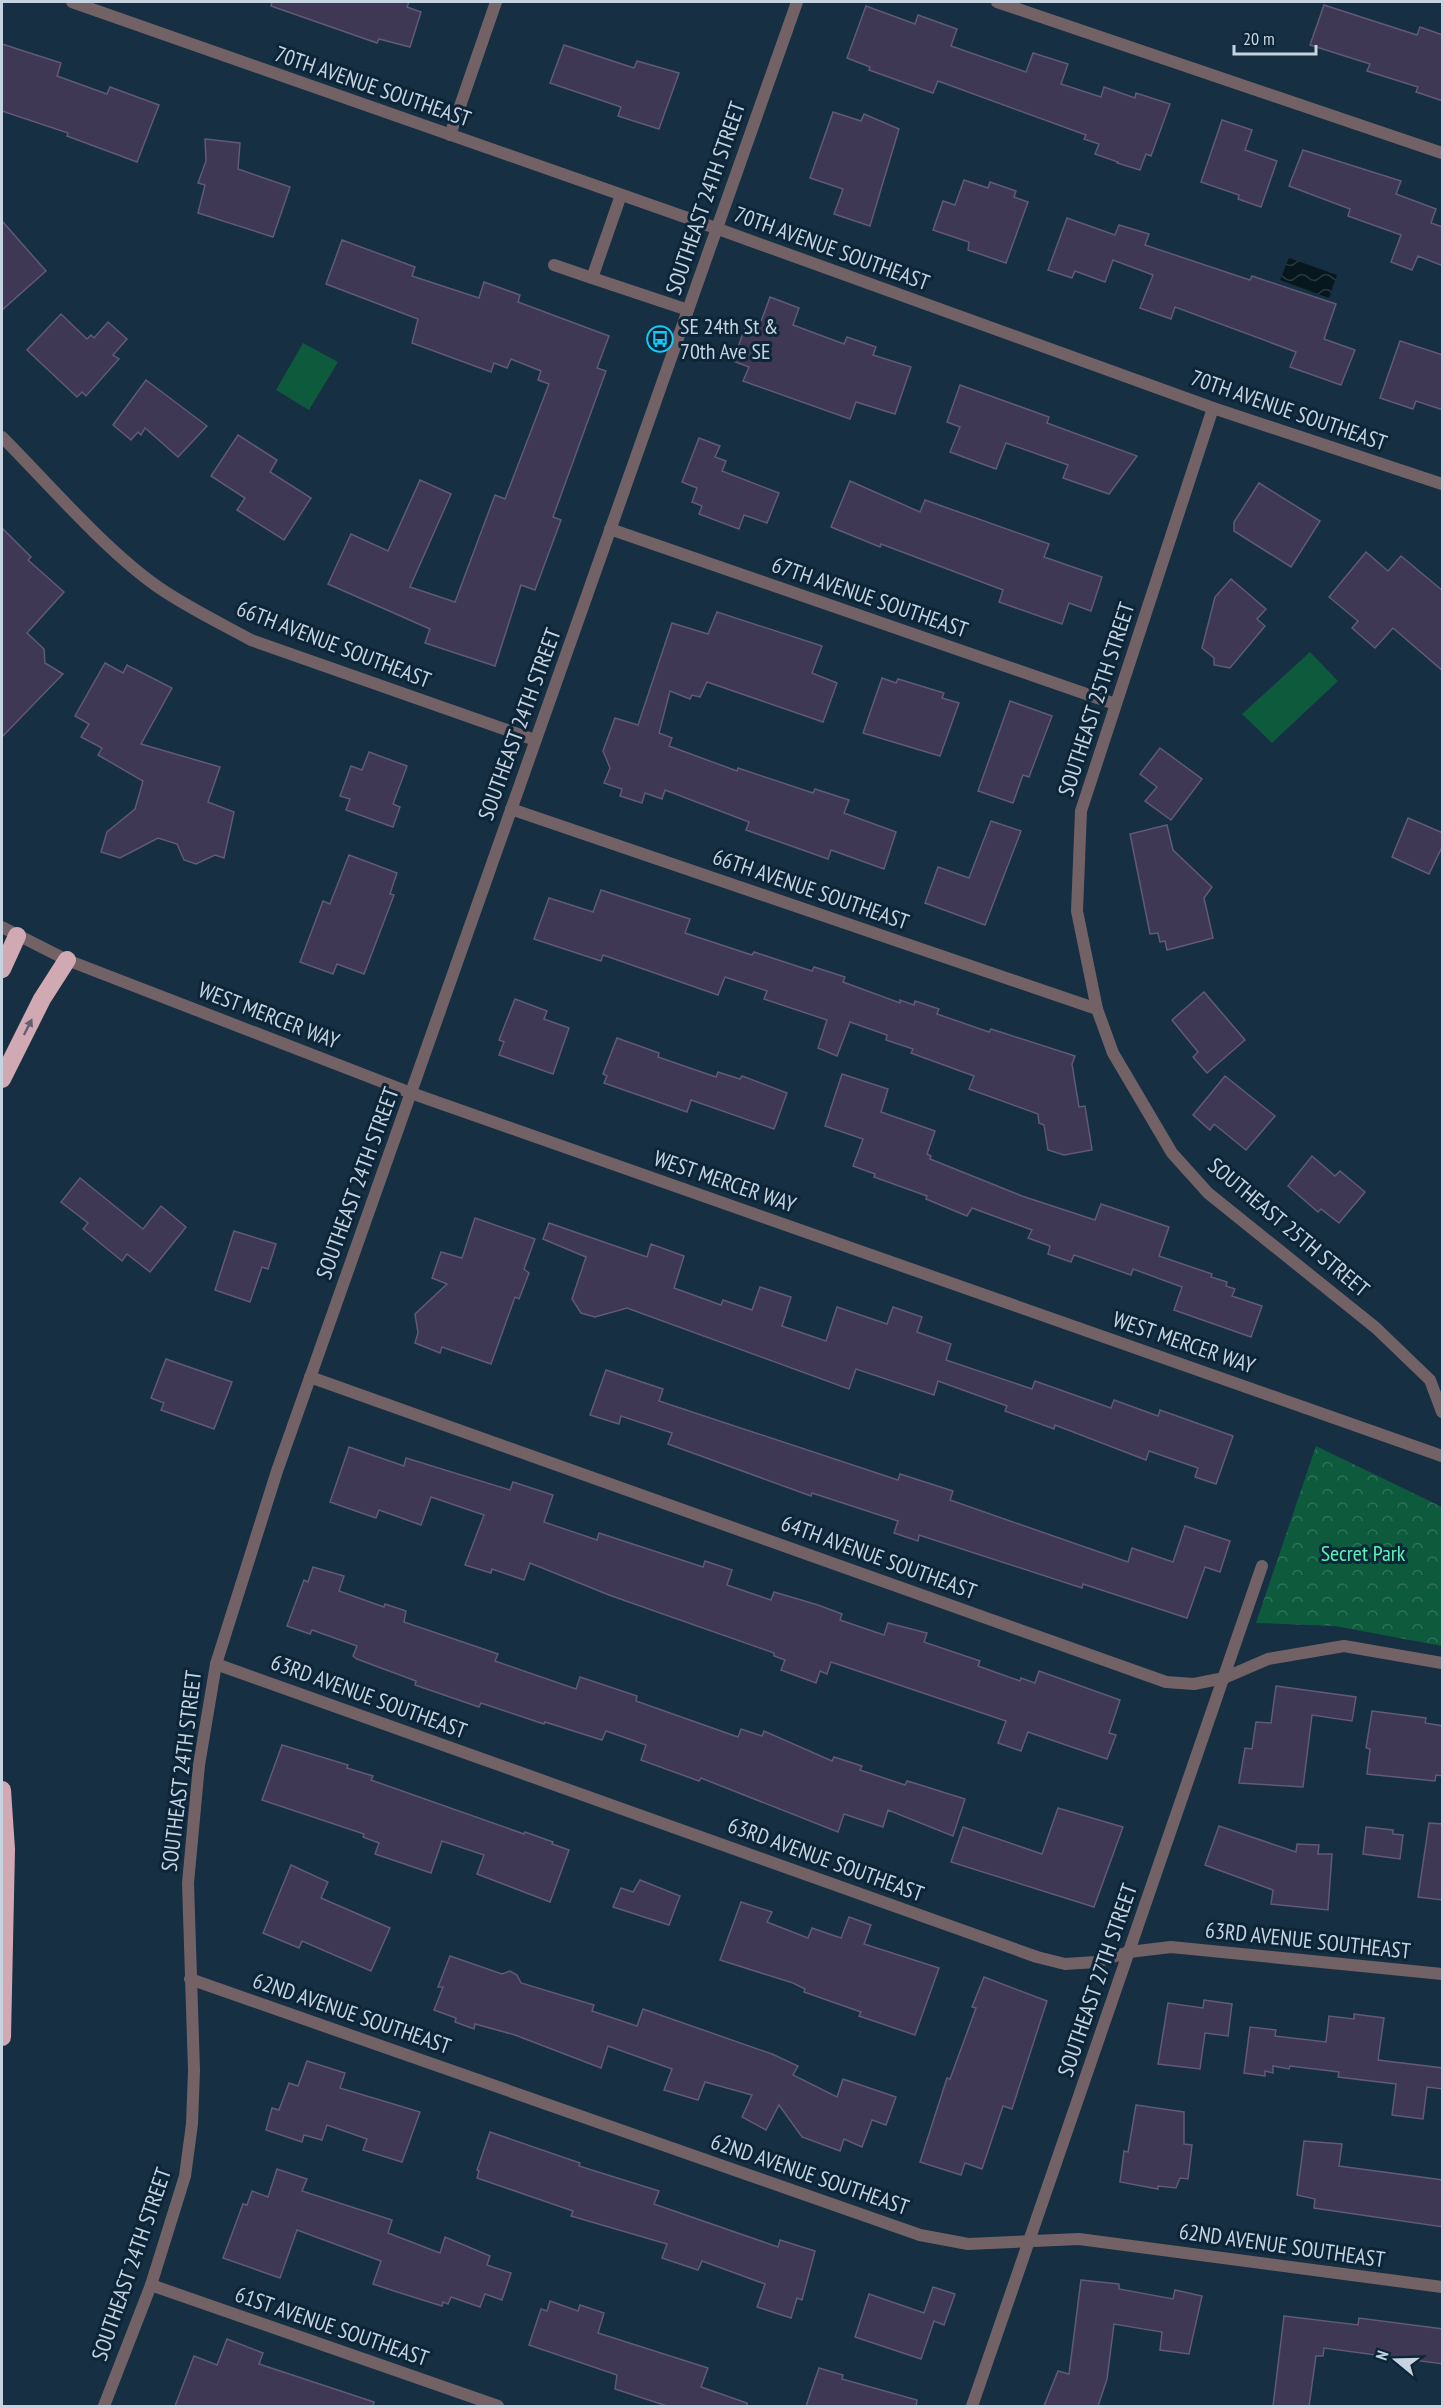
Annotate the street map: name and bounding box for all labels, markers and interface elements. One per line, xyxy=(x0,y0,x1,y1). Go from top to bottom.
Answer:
scale bar xyxy=(1234,18,1316,56)
text: 20 m xyxy=(1243,27,1275,50)
street label: 70TH AVENUE SOUTHEAST xyxy=(271,39,475,133)
street label: SOUTHEAST 24TH STREET xyxy=(659,98,751,298)
street label: 70TH AVENUE SOUTHEAST xyxy=(731,200,934,296)
place label: SE 24th St & 70th Ave SE xyxy=(680,312,778,365)
bus stop icon: SE 24th St & 70th Ave SE xyxy=(645,324,675,354)
street label: 70TH AVENUE SOUTHEAST xyxy=(1187,363,1391,457)
street label: 67TH AVENUE SOUTHEAST xyxy=(768,550,972,644)
street label: 66TH AVENUE SOUTHEAST xyxy=(233,594,435,694)
street label: SOUTHEAST 25TH STREET xyxy=(1051,598,1141,800)
street label: SOUTHEAST 24TH STREET xyxy=(471,624,567,824)
street label: 66TH AVENUE SOUTHEAST xyxy=(709,842,913,936)
street label: WEST MERCER WAY xyxy=(195,975,343,1055)
one-way arrow xyxy=(23,1018,33,1035)
street label: SOUTHEAST 24TH STREET xyxy=(309,1083,405,1283)
street label: WEST MERCER WAY xyxy=(650,1144,800,1218)
street label: SOUTHEAST 25TH STREET xyxy=(1203,1151,1376,1303)
street label: WEST MERCER WAY xyxy=(1109,1305,1259,1379)
street label: 64TH AVENUE SOUTHEAST xyxy=(778,1509,981,1605)
park label: Secret Park xyxy=(1321,1539,1406,1567)
street label: 63RD AVENUE SOUTHEAST xyxy=(267,1648,471,1744)
street label: SOUTHEAST 24TH STREET xyxy=(155,1669,207,1873)
street label: 63RD AVENUE SOUTHEAST xyxy=(724,1811,928,1907)
street label: SOUTHEAST 27TH STREET xyxy=(1051,1880,1143,2080)
street label: 63RD AVENUE SOUTHEAST xyxy=(1204,1915,1412,1965)
street label: 62ND AVENUE SOUTHEAST xyxy=(249,1966,455,2060)
street label: 62ND AVENUE SOUTHEAST xyxy=(707,2127,913,2221)
street label: SOUTHEAST 24TH STREET xyxy=(85,2164,177,2364)
street label: 62ND AVENUE SOUTHEAST xyxy=(1177,2217,1387,2273)
street label: 61ST AVENUE SOUTHEAST xyxy=(232,2280,433,2372)
north arrow xyxy=(1366,2330,1426,2390)
text: N xyxy=(1371,2348,1393,2362)

